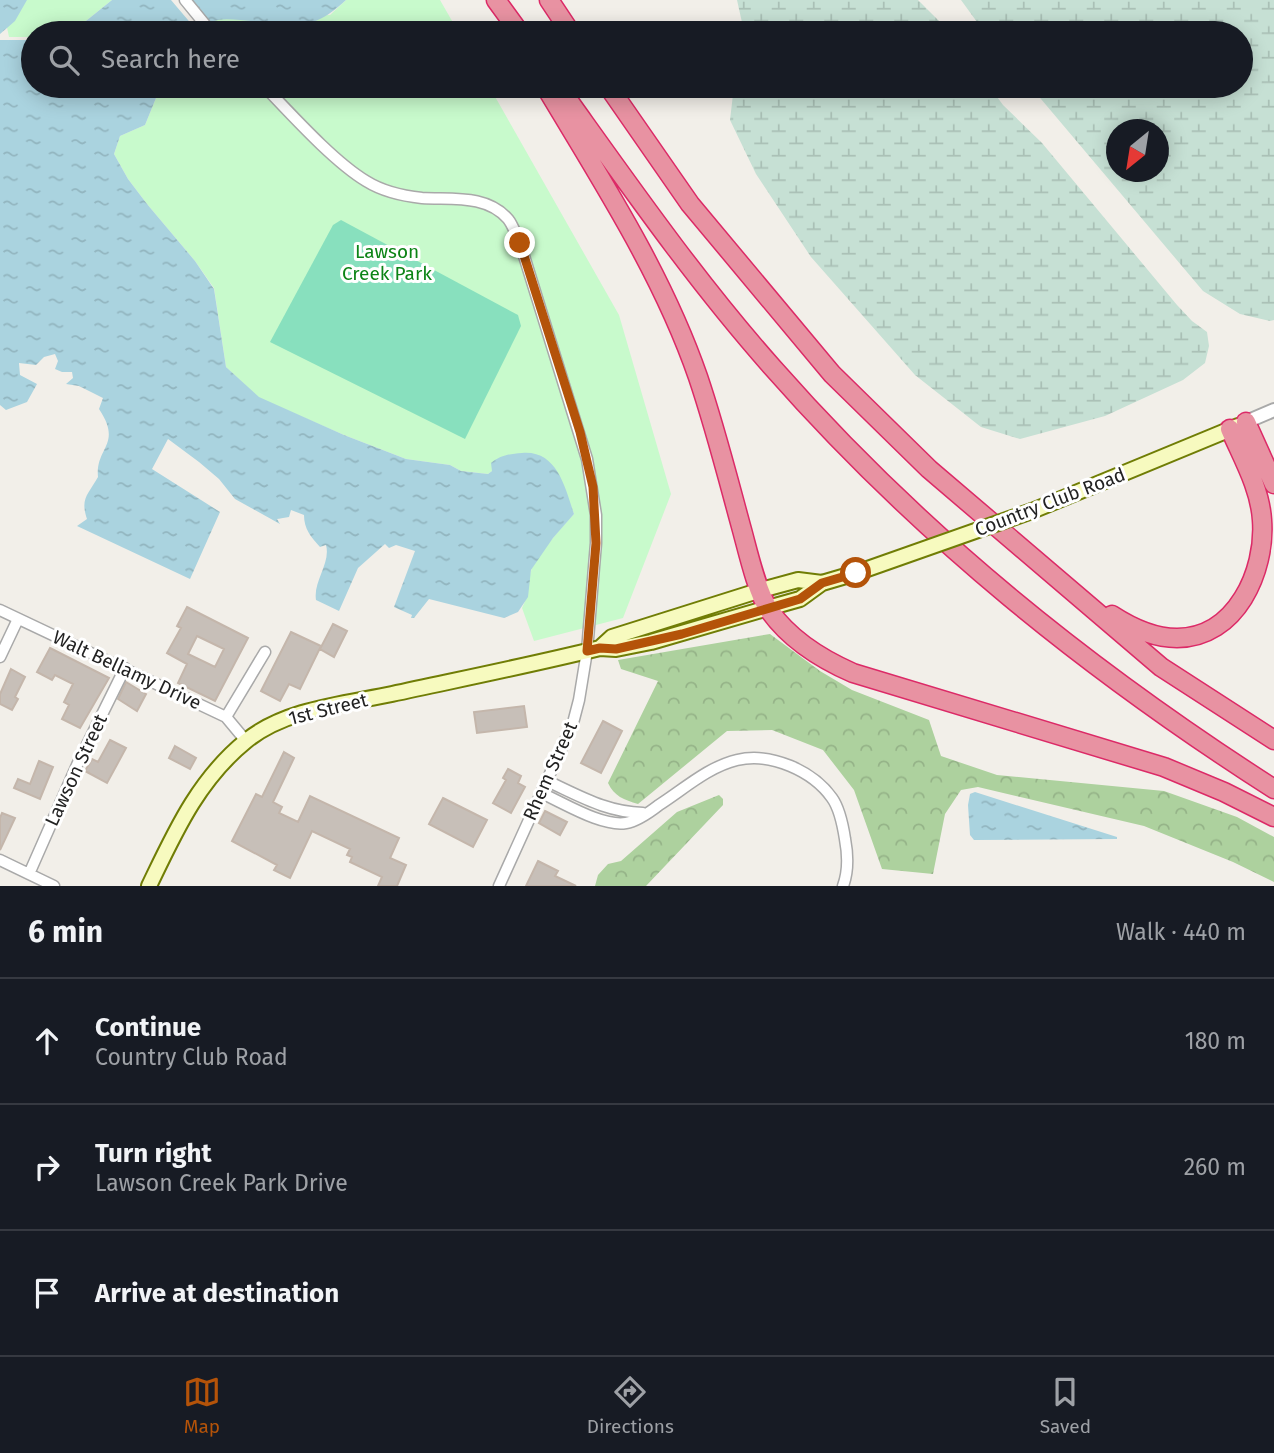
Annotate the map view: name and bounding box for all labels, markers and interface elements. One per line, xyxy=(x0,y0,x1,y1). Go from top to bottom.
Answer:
search box xyxy=(21,21,1253,98)
icon: search xyxy=(45,41,83,79)
text: Search here xyxy=(101,44,240,75)
north arrow xyxy=(1106,119,1169,182)
route end xyxy=(504,227,535,258)
park label: Lawson Creek Park xyxy=(342,240,432,285)
street label: Country Club Road xyxy=(971,463,1129,541)
route start xyxy=(840,557,871,588)
street label: Walt Bellamy Drive xyxy=(49,626,205,714)
street label: 1st Street xyxy=(286,688,370,730)
street label: Lawson Street xyxy=(40,710,112,830)
street label: Rhem Street xyxy=(518,718,582,824)
text: 6 min xyxy=(28,914,103,950)
text: Walk · 440 m xyxy=(1116,918,1246,946)
text: Continue xyxy=(95,1012,201,1043)
icon: ahead xyxy=(28,1022,66,1060)
text: 180 m xyxy=(1185,1027,1246,1055)
text: Country Club Road xyxy=(95,1043,288,1071)
text: Turn right xyxy=(95,1138,212,1169)
icon: right xyxy=(28,1148,66,1186)
text: 260 m xyxy=(1184,1153,1246,1181)
text: Lawson Creek Park Drive xyxy=(95,1169,348,1197)
icon: arrive xyxy=(28,1274,66,1312)
text: Arrive at destination xyxy=(95,1278,339,1309)
tab: Map xyxy=(183,1373,221,1438)
tab: Directions xyxy=(587,1373,674,1438)
tab: Saved xyxy=(1040,1373,1091,1438)

